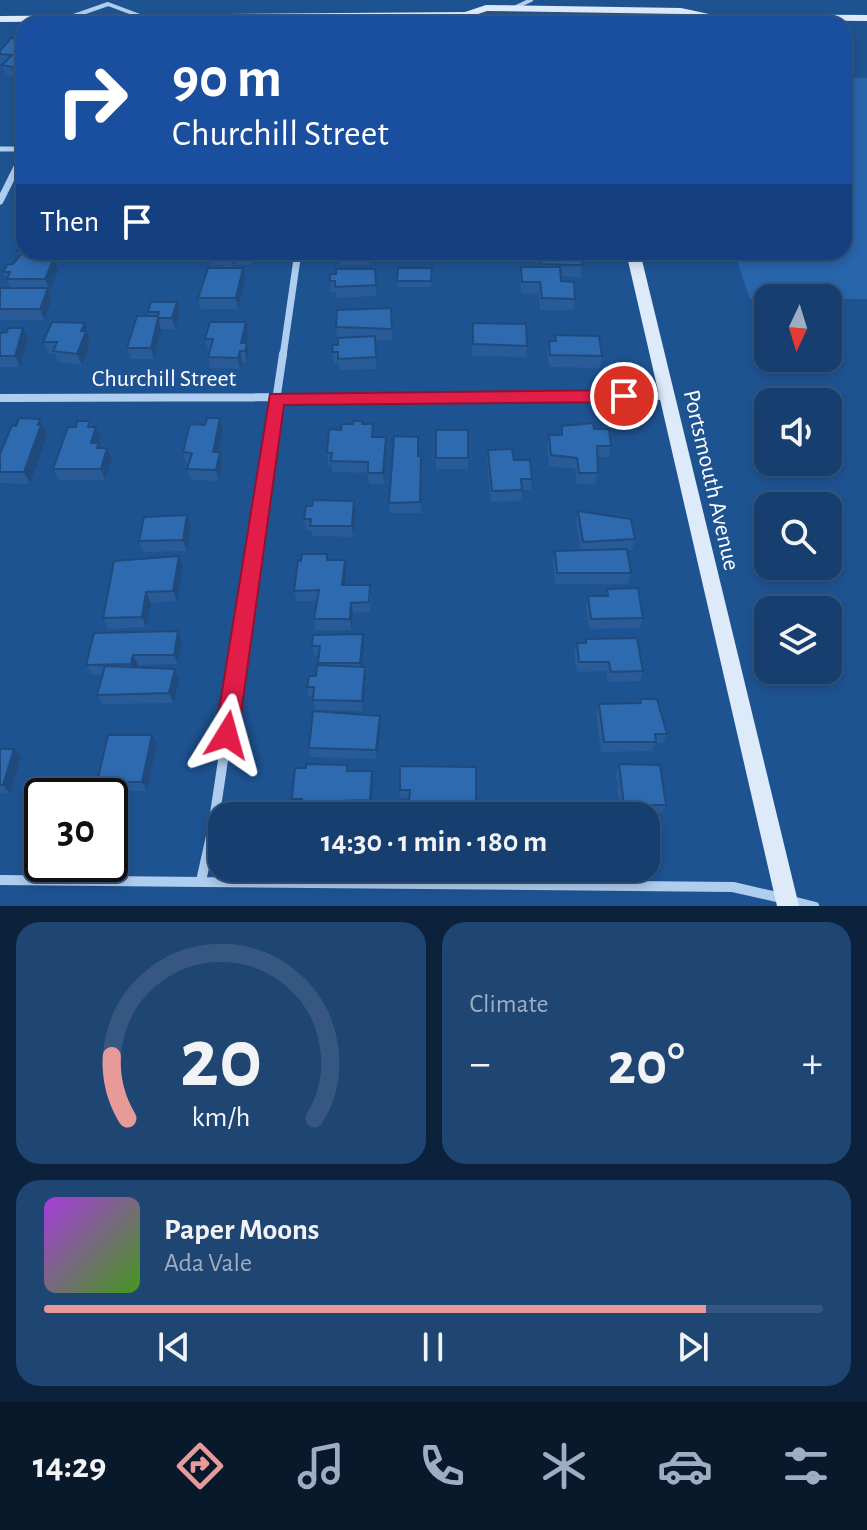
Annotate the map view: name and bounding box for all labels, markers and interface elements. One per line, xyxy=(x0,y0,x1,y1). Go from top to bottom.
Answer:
icon: right xyxy=(40,48,144,152)
text: 90 m xyxy=(172,51,282,107)
text: Churchill Street xyxy=(172,116,389,152)
icon: arrive xyxy=(115,200,159,244)
text: Then xyxy=(40,207,99,237)
north arrow xyxy=(754,284,842,372)
map controls xyxy=(754,284,842,684)
pin xyxy=(590,362,658,430)
street label: Churchill Street xyxy=(92,367,237,391)
icon: arrive xyxy=(602,374,646,418)
street label: Portsmouth Avenue xyxy=(679,388,743,573)
button: sound xyxy=(754,388,842,476)
button: search xyxy=(754,492,842,580)
button: layers xyxy=(754,596,842,684)
position arrow xyxy=(185,693,269,777)
speed limit sign: 30 xyxy=(24,778,128,882)
text: 14:30 · 1 min · 180 m xyxy=(321,827,547,857)
text: Climate xyxy=(470,991,548,1017)
text: 20 xyxy=(179,1018,262,1102)
text: 20° xyxy=(608,1035,685,1095)
text: − xyxy=(470,1042,491,1086)
text: + xyxy=(802,1042,823,1086)
text: km/h xyxy=(191,1103,250,1132)
text: Paper Moons xyxy=(164,1215,319,1245)
text: Ada Vale xyxy=(164,1250,252,1276)
icon: previous xyxy=(152,1325,196,1369)
icon: pause xyxy=(411,1325,455,1369)
icon: next xyxy=(671,1325,715,1369)
icon: directions xyxy=(172,1438,228,1494)
icon: music xyxy=(293,1438,349,1494)
icon: phone xyxy=(414,1438,470,1494)
icon: climate xyxy=(536,1438,592,1494)
icon: car xyxy=(657,1438,713,1494)
icon: filters xyxy=(778,1438,834,1494)
text: 14:29 xyxy=(33,1448,106,1484)

